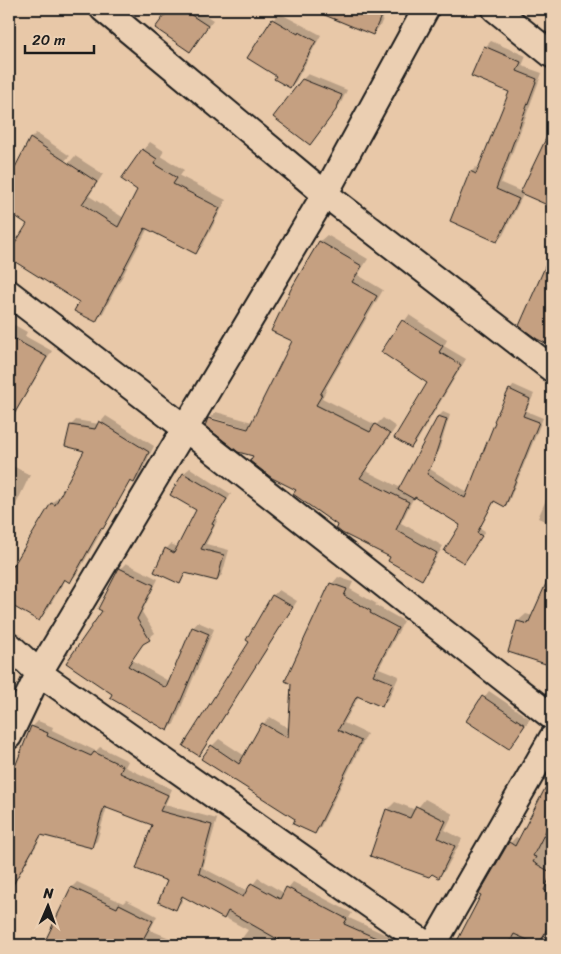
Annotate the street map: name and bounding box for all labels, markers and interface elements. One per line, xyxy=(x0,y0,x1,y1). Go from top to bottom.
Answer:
scale bar xyxy=(25,22,94,54)
text: 20 m xyxy=(32,27,66,53)
text: N xyxy=(42,881,54,906)
north arrow xyxy=(22,882,72,932)

